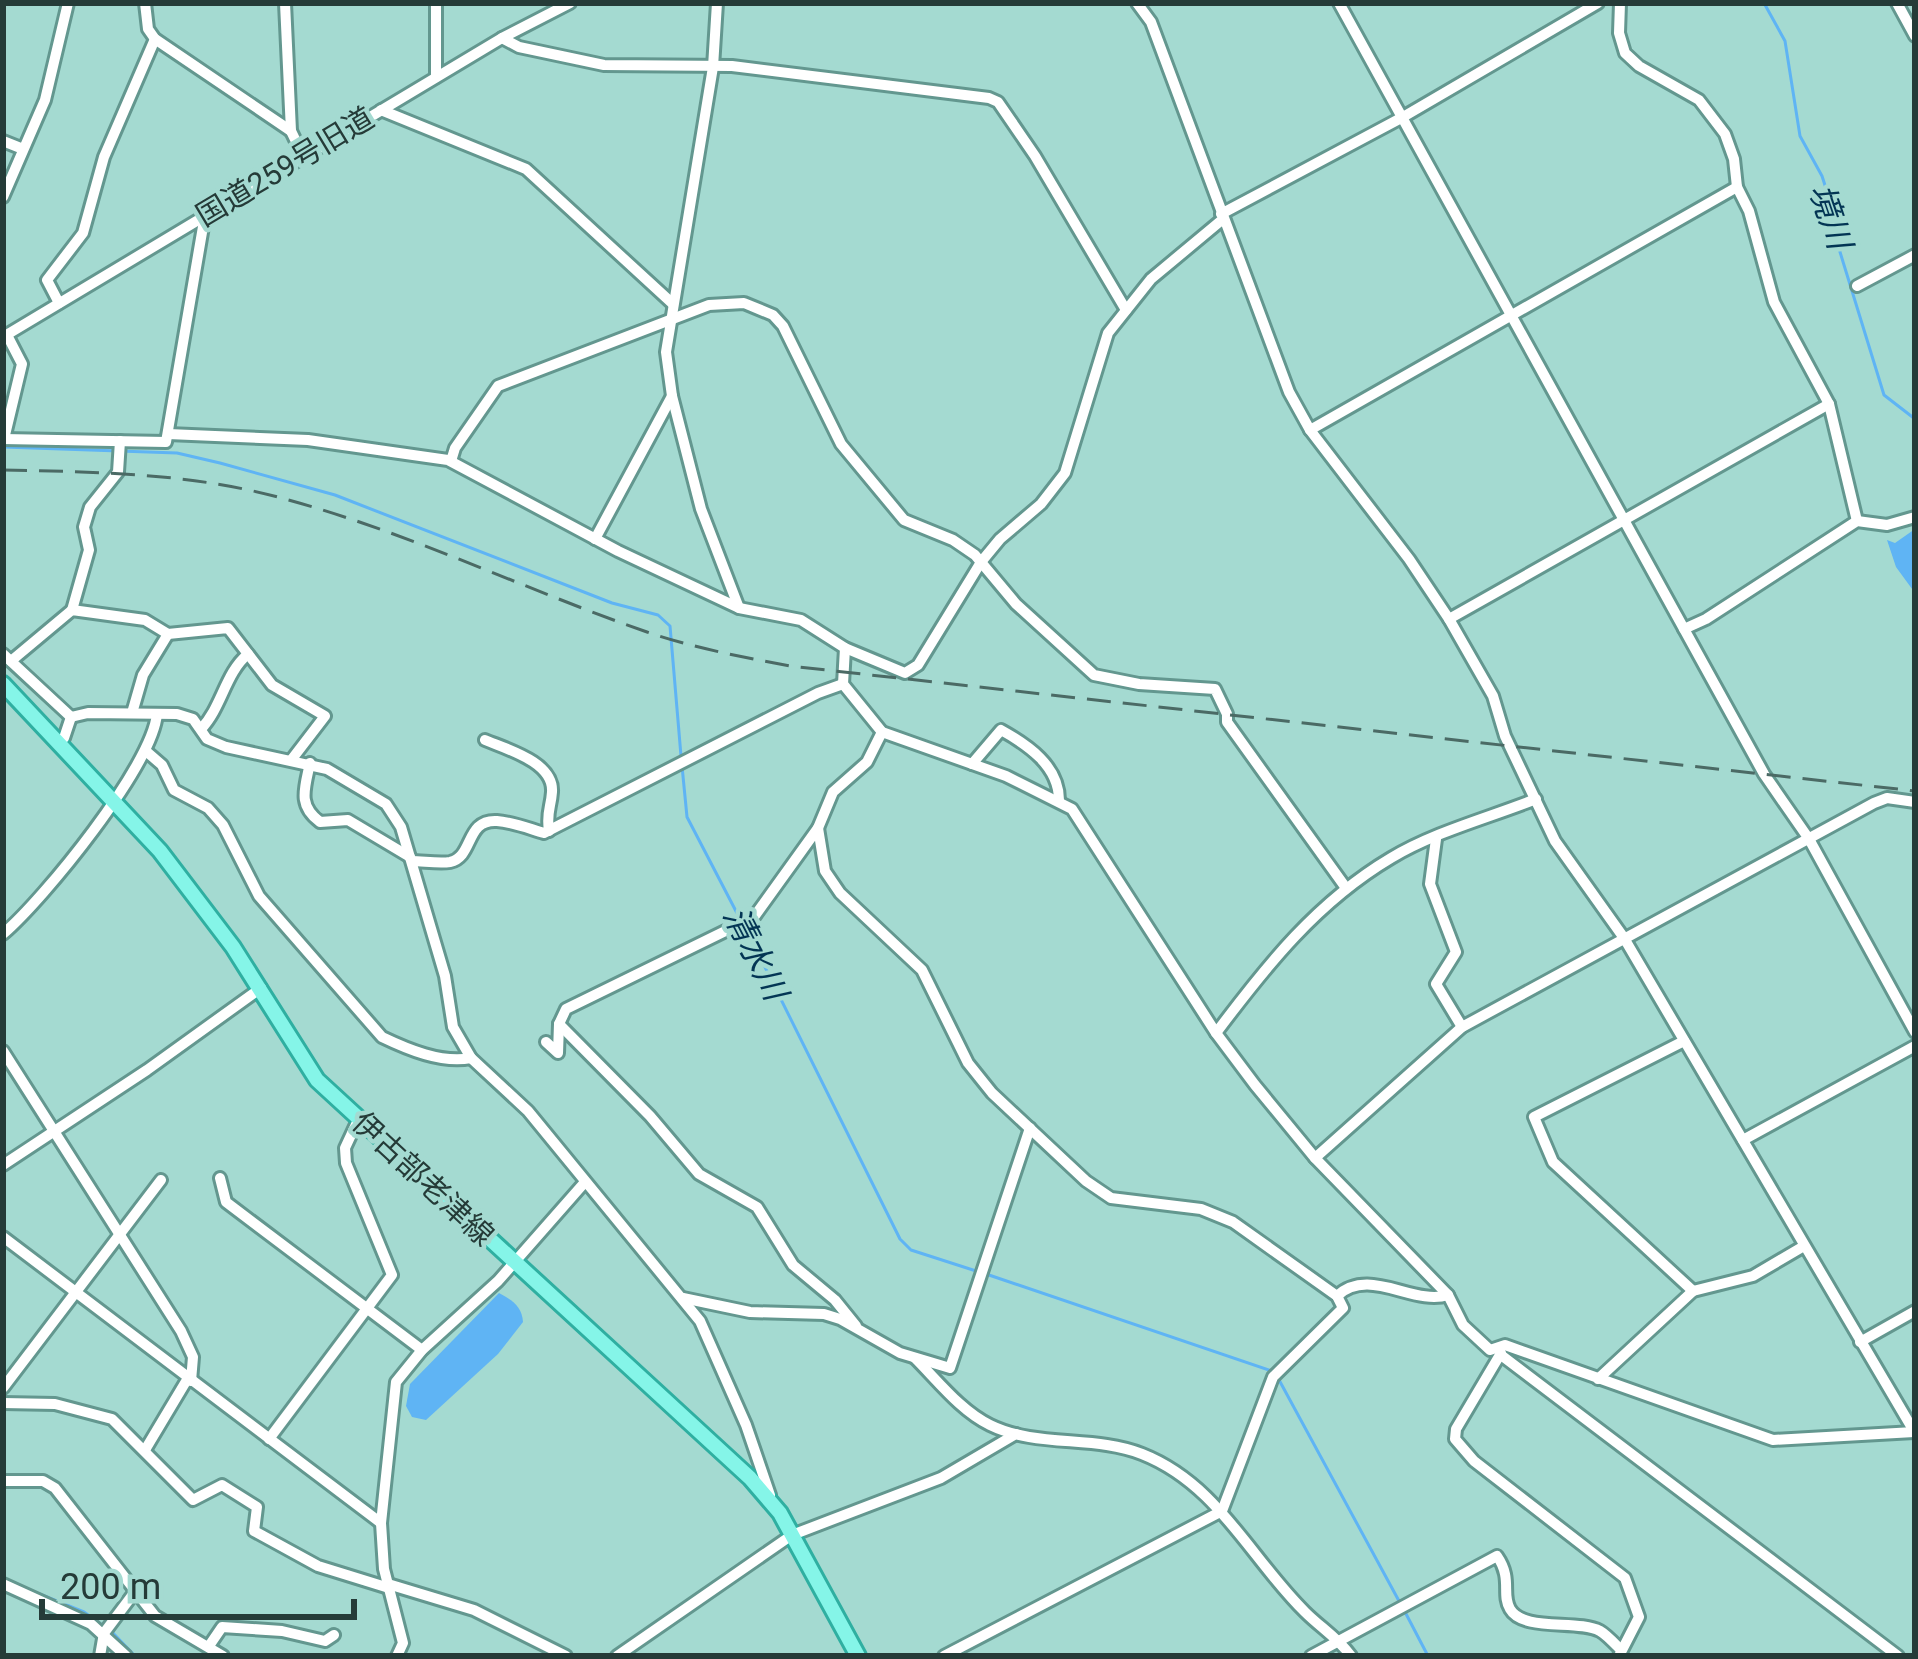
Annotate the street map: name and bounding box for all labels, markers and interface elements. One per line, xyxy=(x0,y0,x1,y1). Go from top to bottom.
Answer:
street label: 国道259号旧道 xyxy=(190,100,380,233)
water label: 境川 xyxy=(1801,179,1861,257)
water label: 清水川 xyxy=(716,900,797,1009)
street label: 伊古部老津線 xyxy=(346,1104,501,1253)
scale bar xyxy=(42,1545,354,1619)
text: 200 m xyxy=(60,1566,161,1608)

